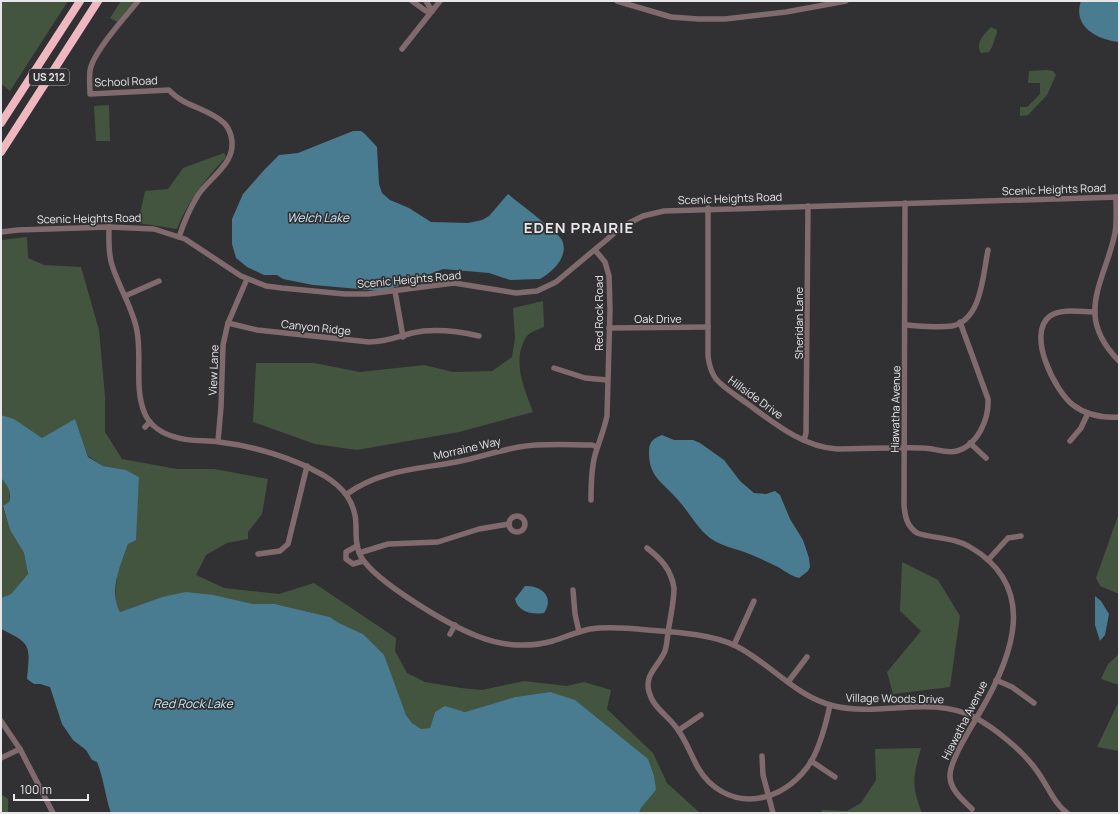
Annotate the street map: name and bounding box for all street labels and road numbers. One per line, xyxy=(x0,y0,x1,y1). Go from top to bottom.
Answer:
road number: US 212 xyxy=(29,69,69,85)
street label: School Road xyxy=(94,72,158,90)
street label: Scenic Heights Road xyxy=(1002,180,1106,198)
street label: Scenic Heights Road xyxy=(678,189,782,207)
street label: Scenic Heights Road xyxy=(37,210,141,226)
street label: Scenic Heights Road xyxy=(356,267,462,291)
street label: Red Rock Road xyxy=(591,275,606,351)
street label: Sheridan Lane xyxy=(791,286,806,359)
street label: Oak Drive xyxy=(634,311,682,326)
street label: Canyon Ridge xyxy=(280,316,352,338)
street label: View Lane xyxy=(205,344,221,395)
street label: Hiawatha Avenue xyxy=(887,365,903,453)
street label: Hillside Drive xyxy=(726,372,787,422)
street label: Morraine Way xyxy=(432,433,502,463)
street label: Hiawatha Avenue xyxy=(938,677,991,762)
street label: Village Woods Drive xyxy=(846,690,945,706)

